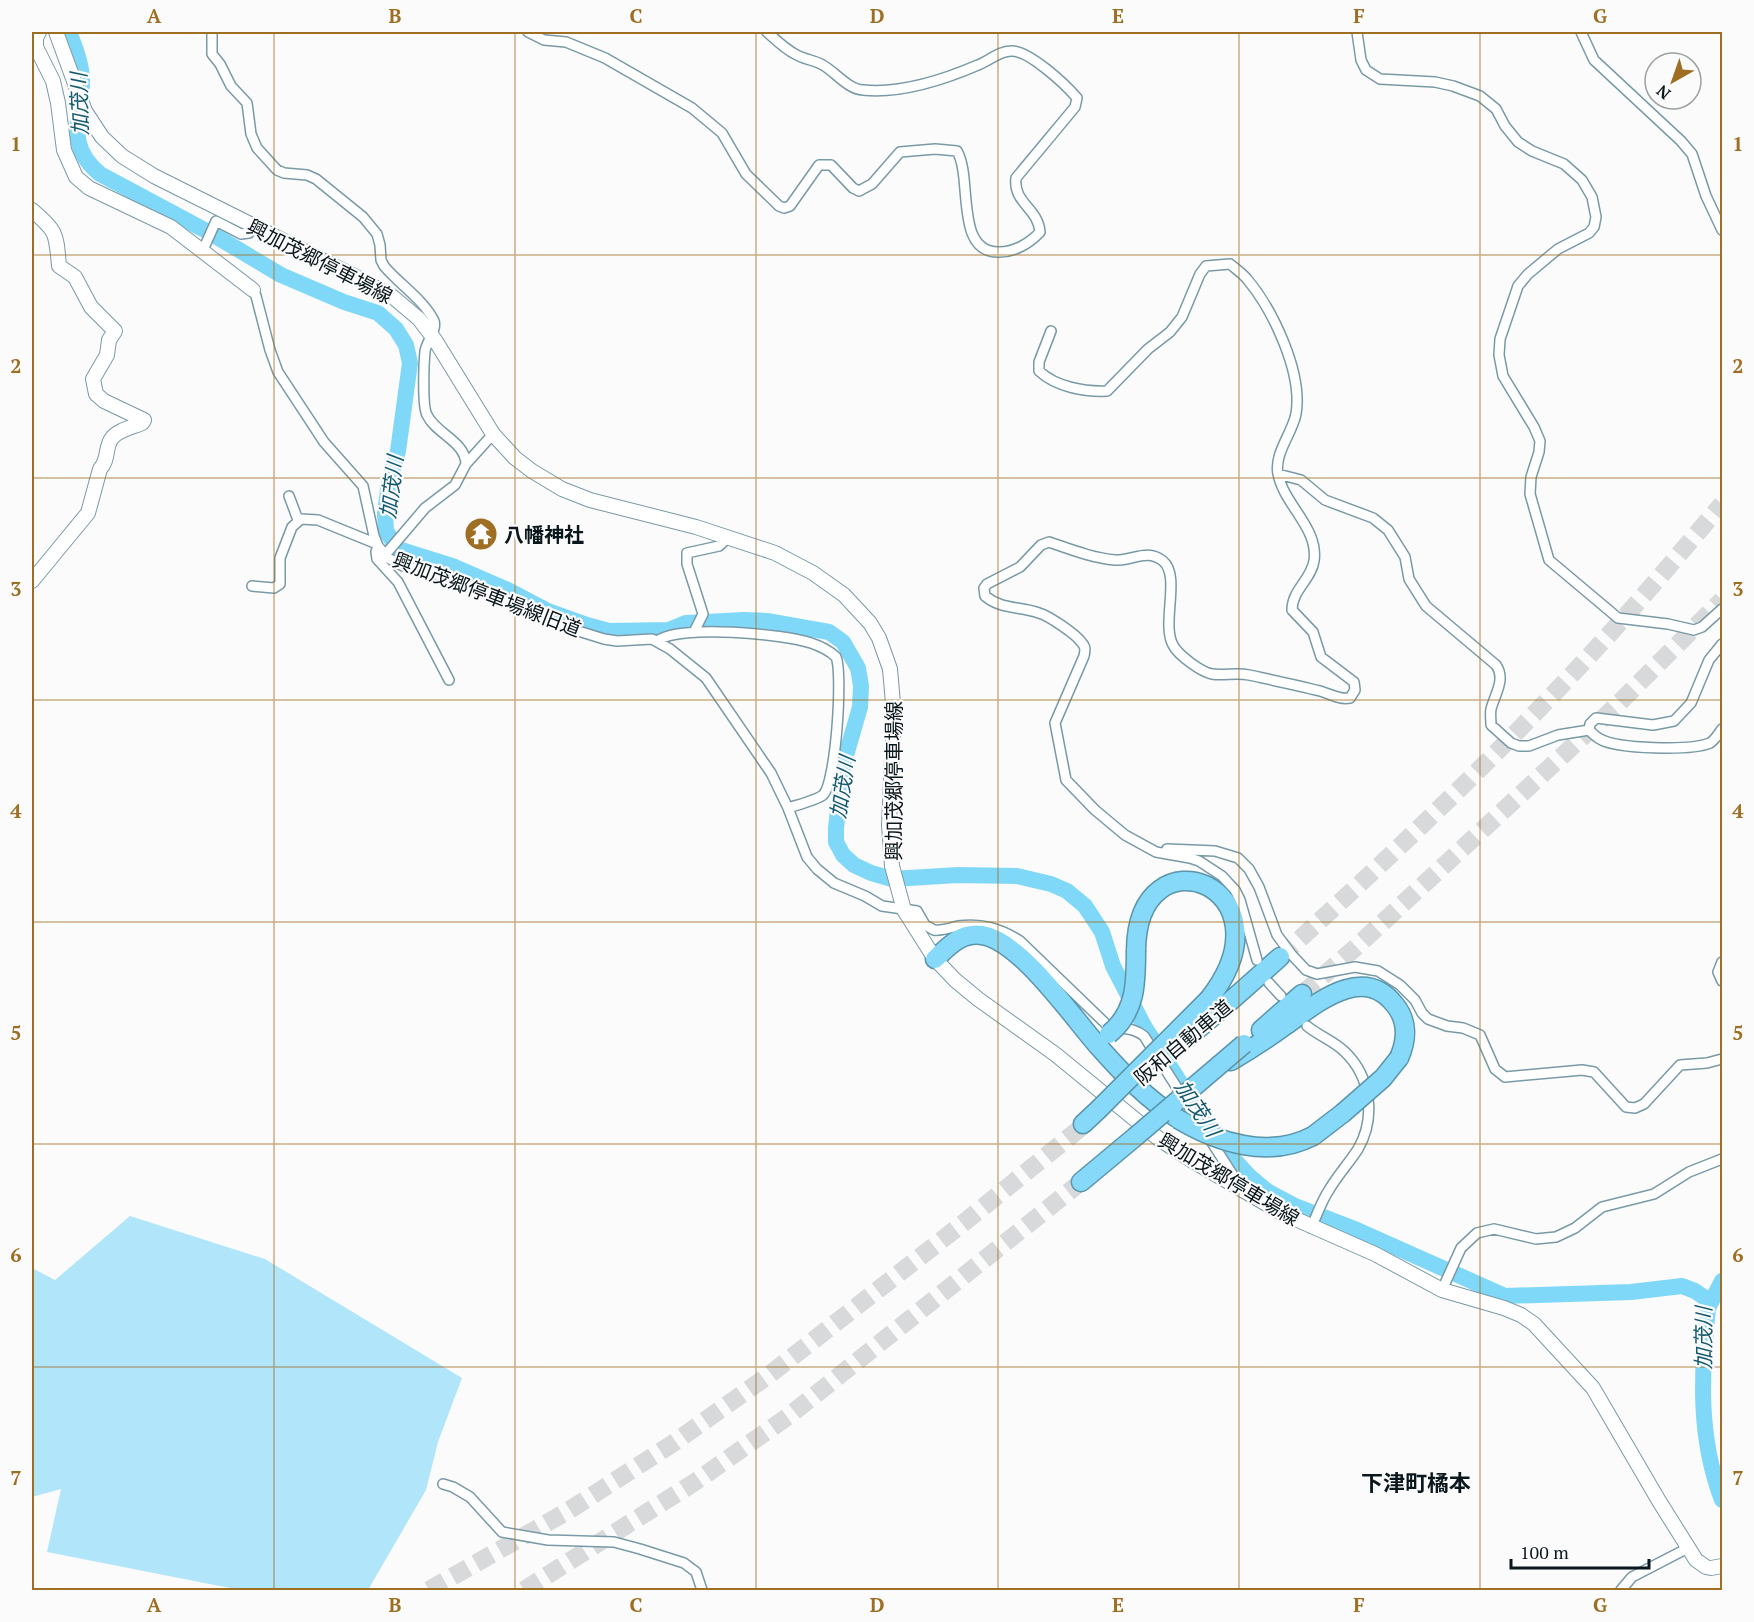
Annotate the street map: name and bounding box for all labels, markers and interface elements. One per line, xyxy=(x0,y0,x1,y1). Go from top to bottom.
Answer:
text: A xyxy=(147,2,162,29)
text: B xyxy=(389,2,402,29)
text: C xyxy=(629,2,643,29)
text: D xyxy=(870,2,884,29)
text: E xyxy=(1112,2,1124,29)
text: F xyxy=(1353,2,1365,29)
text: G xyxy=(1593,2,1607,29)
north arrow xyxy=(1643,51,1703,111)
water label: 加茂川 xyxy=(64,70,94,136)
text: N xyxy=(1652,80,1675,105)
text: 1 xyxy=(10,130,22,157)
text: 1 xyxy=(1732,130,1744,157)
street label: 興加茂郷停車場線 xyxy=(243,213,397,309)
text: 2 xyxy=(10,352,22,379)
text: 2 xyxy=(1732,352,1744,379)
water label: 加茂川 xyxy=(373,452,409,520)
temple icon: 八幡神社 xyxy=(463,516,499,552)
place label: 八幡神社 xyxy=(504,521,584,548)
street label: 興加茂郷停車場線旧道 xyxy=(389,546,585,642)
text: 3 xyxy=(10,575,22,602)
text: 3 xyxy=(1732,575,1744,602)
street label: 興加茂郷停車場線 xyxy=(880,701,907,861)
water label: 加茂川 xyxy=(823,752,861,820)
text: 4 xyxy=(10,797,22,824)
text: 4 xyxy=(1732,797,1744,824)
street label: 阪和自動車道 xyxy=(1128,993,1238,1091)
text: 5 xyxy=(10,1019,22,1046)
text: 5 xyxy=(1732,1019,1744,1046)
water label: 加茂川 xyxy=(1169,1074,1228,1144)
street label: 興加茂郷停車場線 xyxy=(1153,1126,1305,1232)
text: 6 xyxy=(10,1241,22,1268)
text: 6 xyxy=(1732,1241,1744,1268)
water label: 加茂川 xyxy=(1689,1305,1717,1370)
text: 7 xyxy=(10,1464,22,1491)
text: 7 xyxy=(1732,1464,1744,1491)
district label: 下津町橘本 xyxy=(1361,1468,1471,1497)
scale bar xyxy=(1511,1532,1649,1570)
text: 100 m xyxy=(1520,1540,1569,1564)
text: A xyxy=(147,1591,162,1618)
text: B xyxy=(389,1591,402,1618)
text: C xyxy=(629,1591,643,1618)
text: D xyxy=(870,1591,884,1618)
text: E xyxy=(1112,1591,1124,1618)
text: F xyxy=(1353,1591,1365,1618)
text: G xyxy=(1593,1591,1607,1618)

